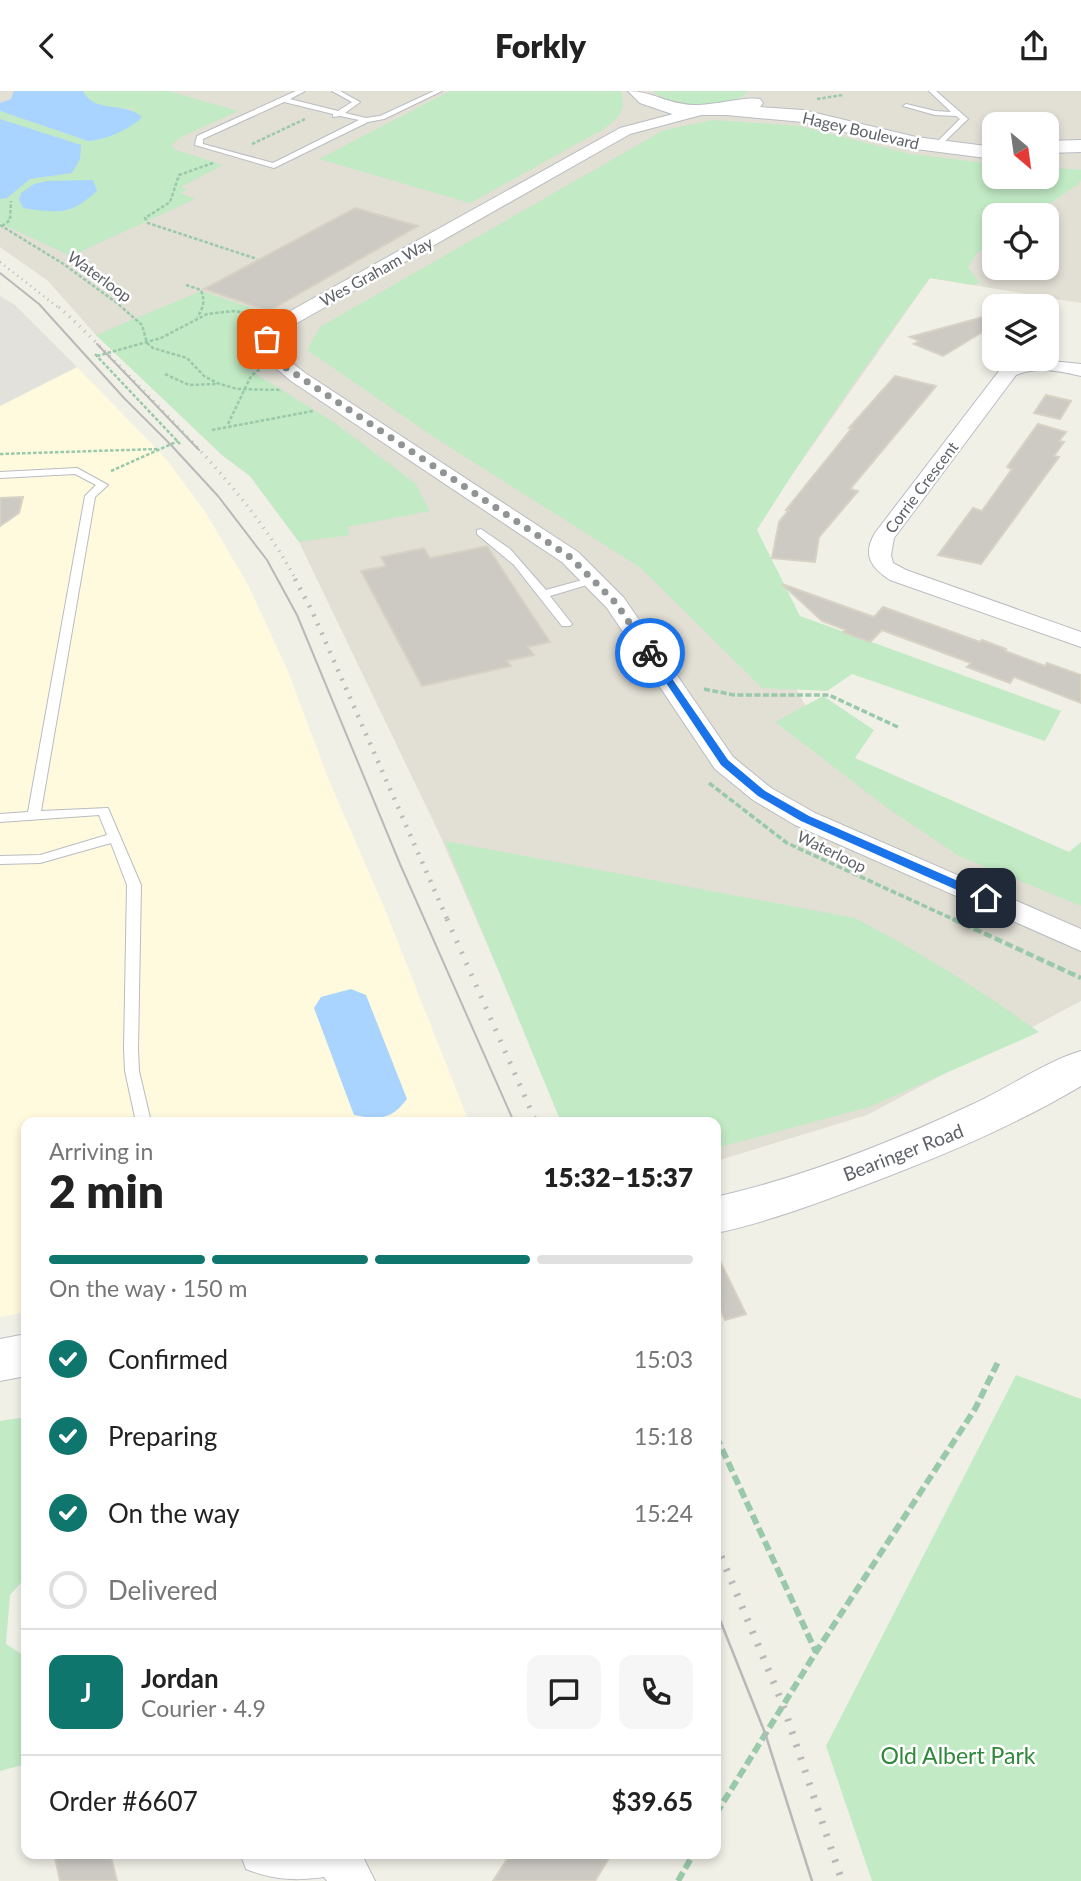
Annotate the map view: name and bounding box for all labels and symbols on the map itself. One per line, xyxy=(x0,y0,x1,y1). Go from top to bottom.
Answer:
street label: Hagey Boulevard xyxy=(801,107,921,153)
north arrow xyxy=(982,112,1059,189)
street label: Wes Graham Way xyxy=(316,232,436,310)
street label: Waterloop xyxy=(64,246,136,306)
pin xyxy=(237,309,297,369)
street label: Corrie Crescent xyxy=(880,437,962,536)
courier xyxy=(615,618,685,688)
street label: Waterloop xyxy=(794,826,870,876)
pin xyxy=(956,868,1016,928)
street label: Bearinger Road xyxy=(840,1119,966,1185)
park label: Old Albert Park xyxy=(880,1741,1036,1769)

